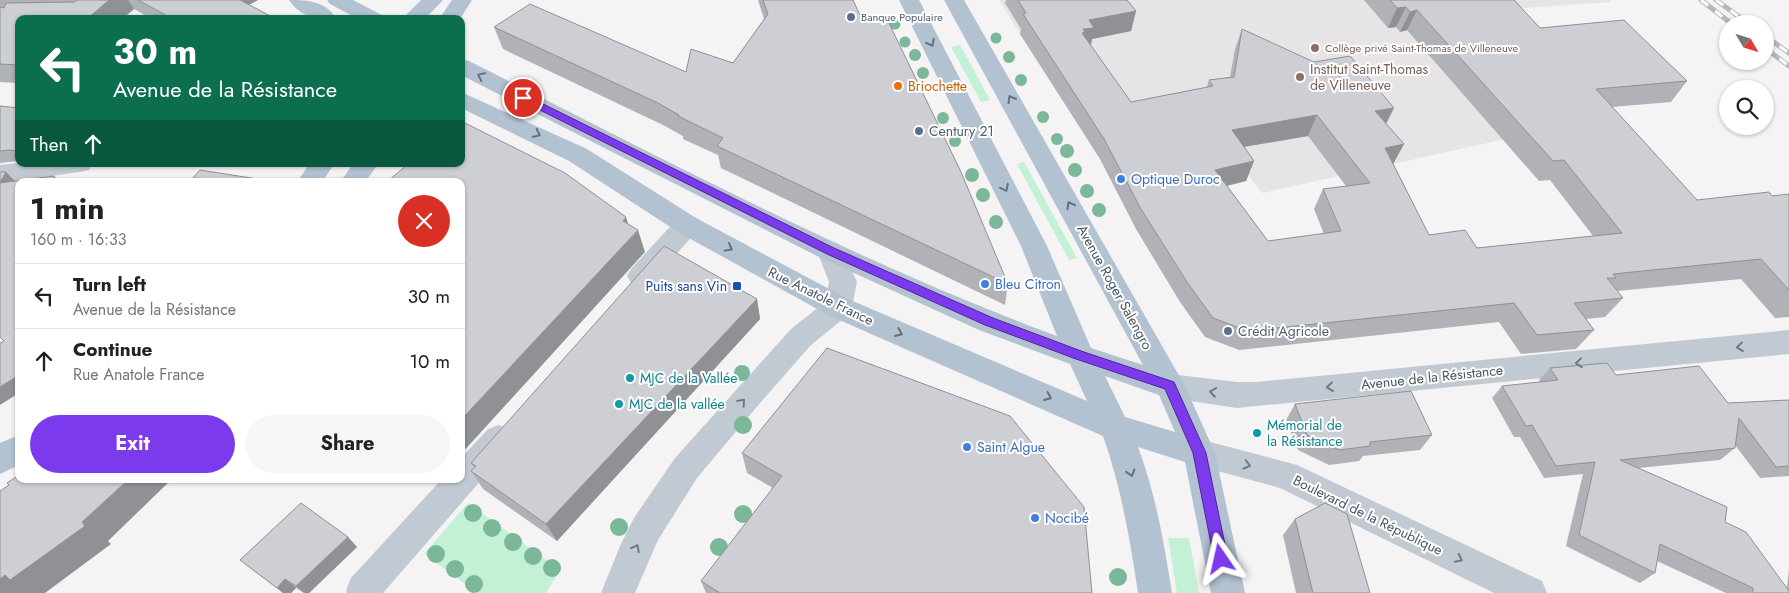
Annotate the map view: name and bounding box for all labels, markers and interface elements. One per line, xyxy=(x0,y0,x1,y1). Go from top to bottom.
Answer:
place label: Banque Populaire xyxy=(861,9,943,25)
marker: Banque Populaire xyxy=(845,11,857,23)
north arrow xyxy=(1719,15,1774,70)
map controls xyxy=(1719,15,1774,135)
text: 30 m xyxy=(113,27,197,77)
icon: left xyxy=(30,35,95,100)
one-way arrow xyxy=(925,38,935,47)
place label: Collège privé Saint-Thomas de Villeneuve xyxy=(1325,40,1518,56)
marker: Collège privé Saint-Thomas de Villeneuve xyxy=(1309,42,1321,54)
place label: Institut Saint-Thomas de Villeneuve xyxy=(1310,59,1429,95)
marker: Institut Saint-Thomas de Villeneuve xyxy=(1294,71,1306,83)
one-way arrow xyxy=(478,72,487,82)
text: Avenue de la Résistance xyxy=(113,73,337,105)
place label: Briochette xyxy=(908,76,967,96)
pin xyxy=(502,77,544,119)
marker: Briochette xyxy=(892,80,904,92)
button: search xyxy=(1719,80,1774,135)
icon: arrive xyxy=(509,84,537,112)
one-way arrow xyxy=(1007,96,1017,105)
place label: Century 21 xyxy=(929,121,994,141)
marker: Century 21 xyxy=(913,125,925,137)
one-way arrow xyxy=(532,128,541,139)
icon: ahead xyxy=(79,130,107,158)
text: Then xyxy=(30,131,69,158)
place label: Optique Duroc xyxy=(1131,169,1220,189)
marker: Optique Duroc xyxy=(1115,173,1127,185)
one-way arrow xyxy=(999,183,1009,192)
text: 1 min xyxy=(30,187,104,230)
button: close xyxy=(398,195,450,247)
one-way arrow xyxy=(1066,201,1076,210)
street label: Avenue Roger Salengro xyxy=(1072,221,1158,353)
text: 160 m · 16:33 xyxy=(30,228,126,251)
one-way arrow xyxy=(724,242,733,252)
street label: Rue Anatole France xyxy=(765,262,877,330)
text: Turn left xyxy=(73,271,146,298)
place label: Bleu Citron xyxy=(995,274,1061,294)
place label: Puits sans Vin xyxy=(646,276,727,296)
marker: Bleu Citron xyxy=(979,278,991,290)
marker: Puits sans Vin xyxy=(731,280,743,292)
icon: left xyxy=(30,282,58,310)
text: 30 m xyxy=(408,283,450,310)
text: Avenue de la Résistance xyxy=(73,298,236,321)
place label: Crédit Agricole xyxy=(1238,321,1329,341)
marker: Crédit Agricole xyxy=(1222,325,1234,337)
one-way arrow xyxy=(894,326,903,337)
text: Continue xyxy=(73,336,152,363)
one-way arrow xyxy=(1736,341,1744,352)
icon: ahead xyxy=(30,347,58,375)
text: 10 m xyxy=(410,348,450,375)
one-way arrow xyxy=(1574,357,1582,368)
street label: Avenue de la Résistance xyxy=(1360,360,1504,394)
text: Rue Anatole France xyxy=(73,363,205,386)
place label: MJC de la Vallée xyxy=(640,368,737,388)
marker: MJC de la Vallée xyxy=(624,372,636,384)
one-way arrow xyxy=(1326,381,1334,392)
one-way arrow xyxy=(1209,387,1217,397)
one-way arrow xyxy=(1043,391,1052,402)
place label: MJC de la vallée xyxy=(629,394,725,414)
marker: MJC de la vallée xyxy=(613,398,625,410)
one-way arrow xyxy=(736,399,745,408)
button: Exit xyxy=(30,415,235,473)
button: Share xyxy=(245,415,450,473)
place label: Mémorial de la Résistance xyxy=(1267,415,1342,451)
marker: Mémorial de la Résistance xyxy=(1251,427,1263,439)
place label: Saint Algue xyxy=(977,437,1045,457)
marker: Saint Algue xyxy=(961,441,973,453)
one-way arrow xyxy=(1242,460,1250,470)
one-way arrow xyxy=(1126,468,1136,476)
street label: Boulevard de la République xyxy=(1290,470,1446,560)
place label: Nocibé xyxy=(1045,508,1089,528)
marker: Nocibé xyxy=(1029,512,1041,524)
position arrow xyxy=(1194,532,1246,584)
one-way arrow xyxy=(630,544,640,553)
one-way arrow xyxy=(1454,552,1463,563)

